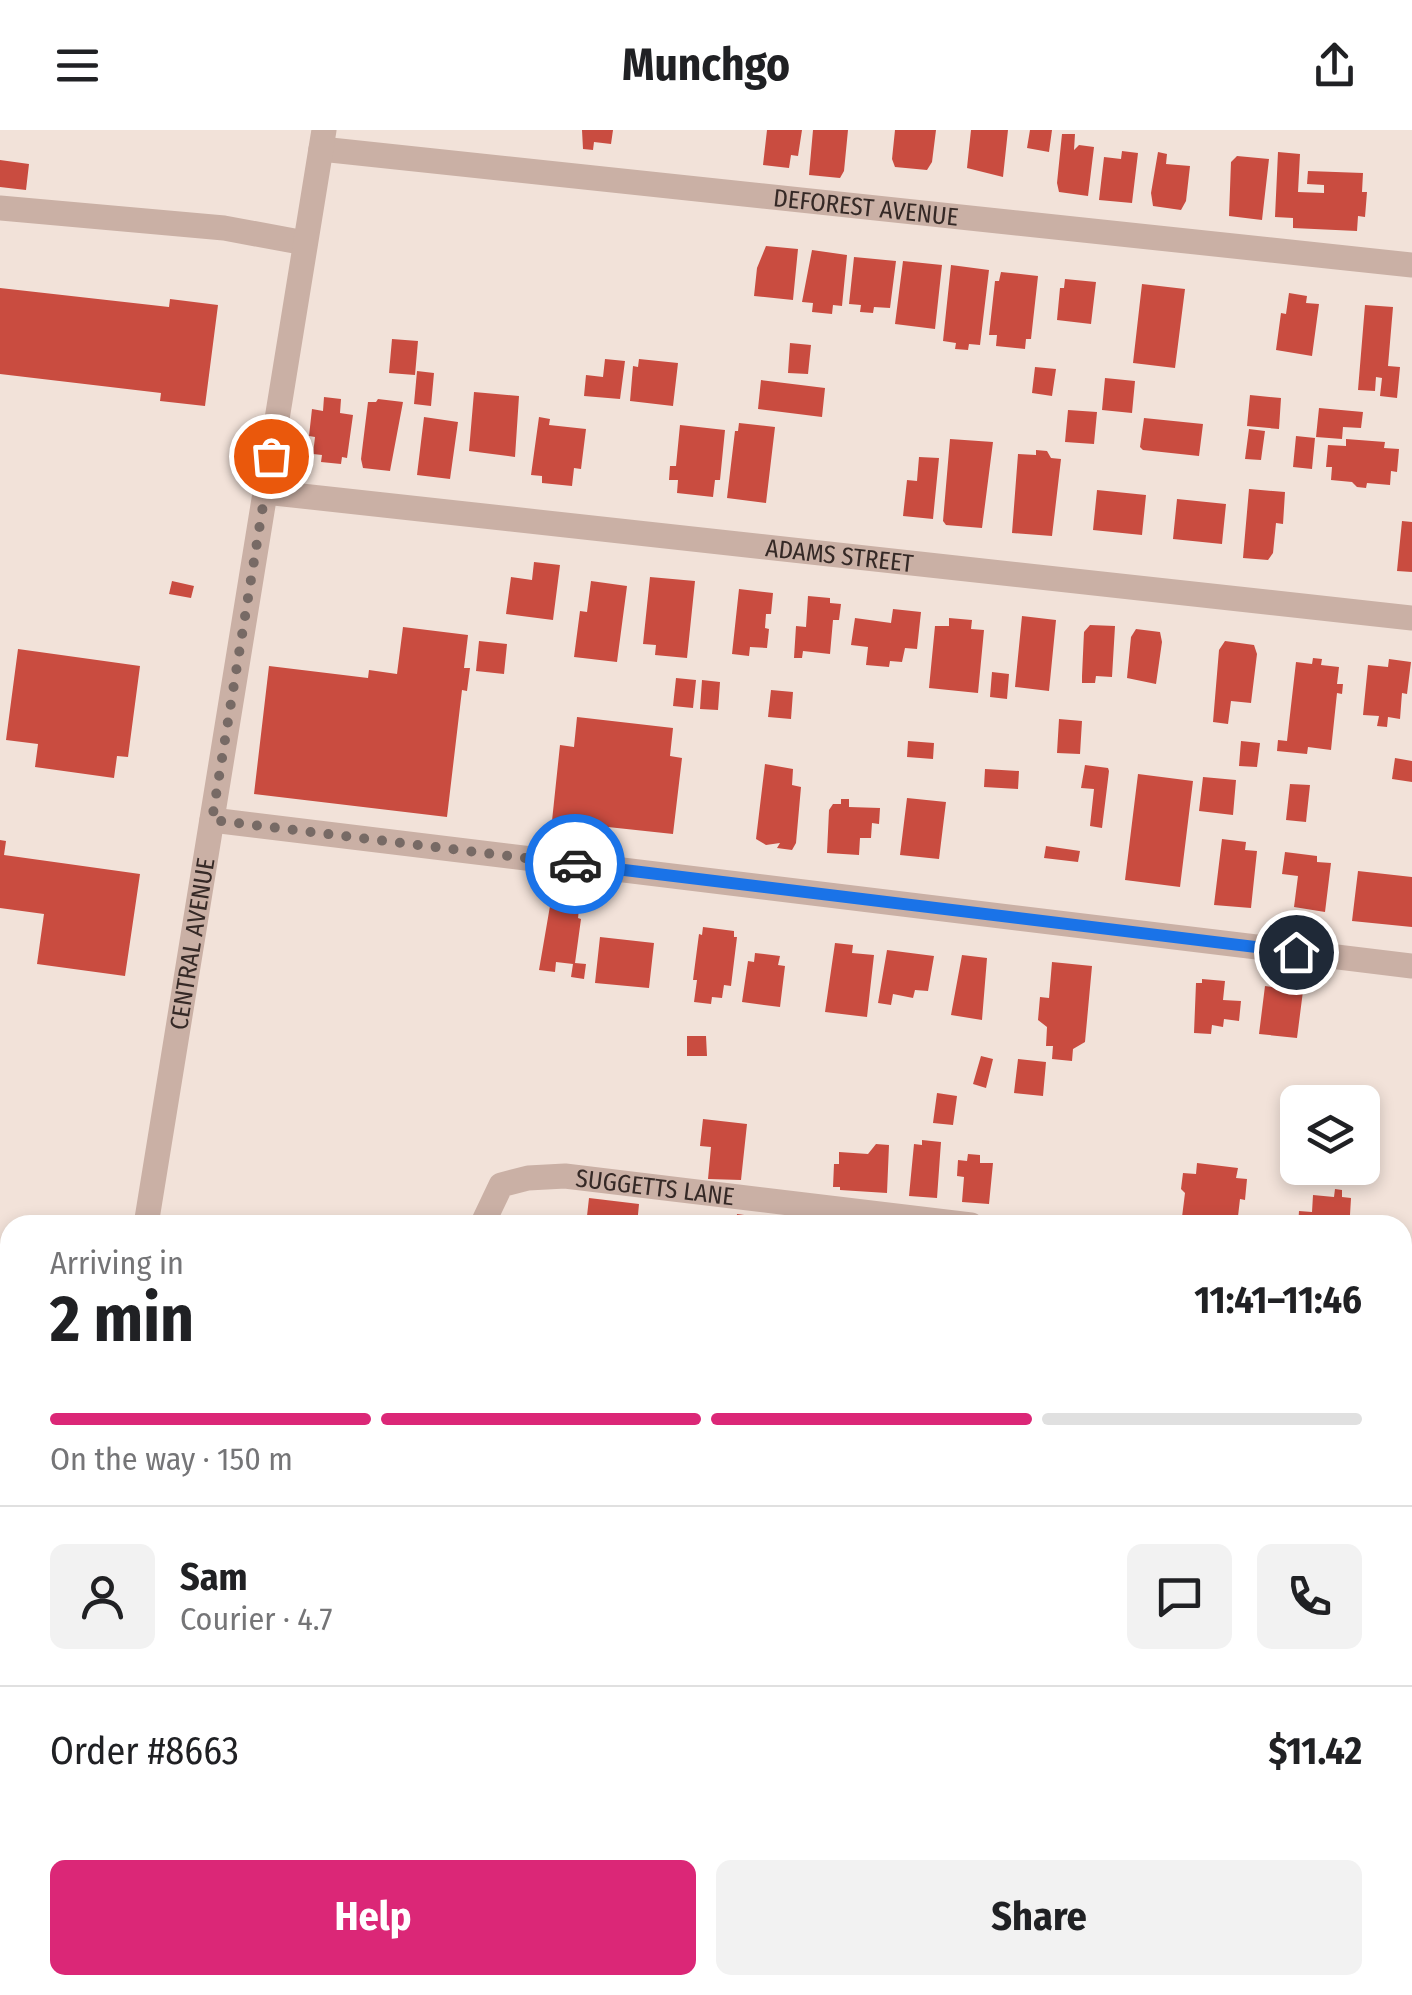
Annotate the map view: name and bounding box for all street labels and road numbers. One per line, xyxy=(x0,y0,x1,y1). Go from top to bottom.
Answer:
street label: DEFOREST AVENUE xyxy=(772,183,960,233)
street label: ADAMS STREET xyxy=(764,533,915,579)
street label: CENTRAL AVENUE xyxy=(164,856,221,1032)
street label: SUGGETTS LANE xyxy=(574,1163,736,1212)

